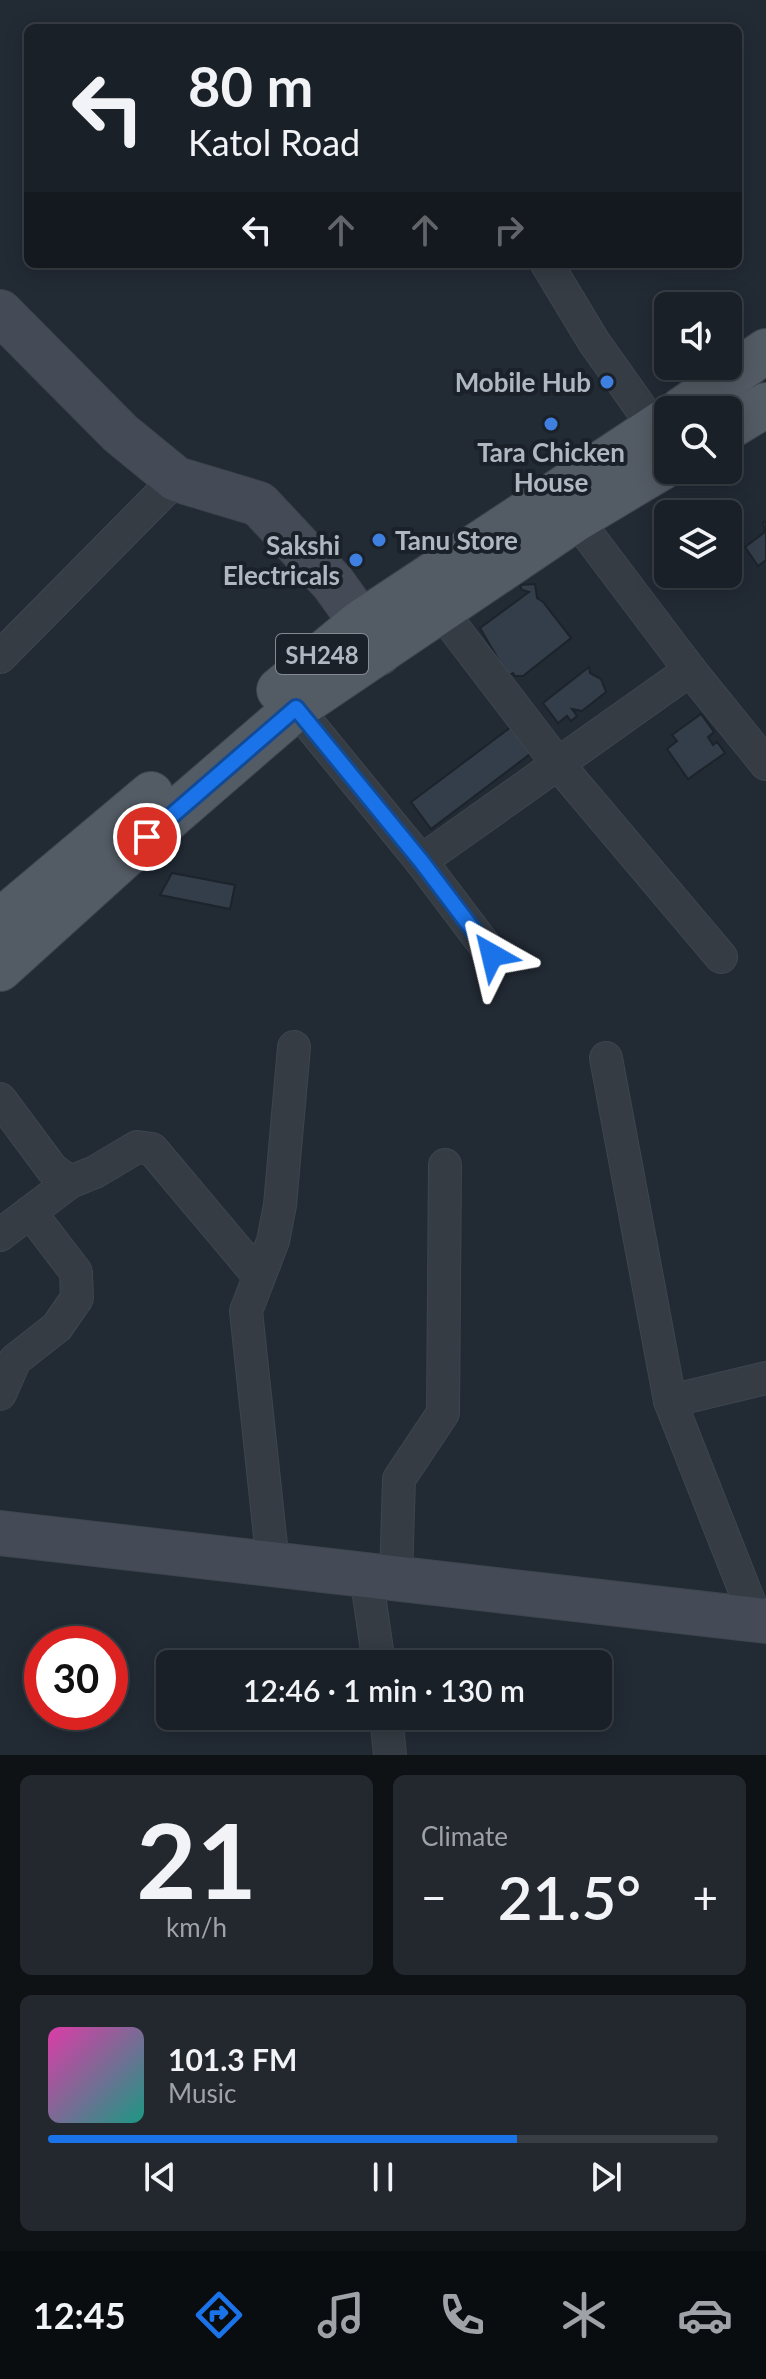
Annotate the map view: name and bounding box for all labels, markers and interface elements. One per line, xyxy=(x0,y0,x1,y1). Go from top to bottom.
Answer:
text: 80 m xyxy=(188,52,313,119)
icon: left xyxy=(56,56,160,160)
text: Katol Road xyxy=(188,120,360,164)
icon: left xyxy=(235,208,279,252)
icon: ahead xyxy=(319,208,363,252)
icon: ahead xyxy=(403,208,447,252)
icon: right xyxy=(487,208,531,252)
map controls xyxy=(654,292,742,588)
button: sound xyxy=(654,292,742,380)
place label: Mobile Hub xyxy=(455,366,591,398)
marker: Mobile Hub xyxy=(598,373,616,391)
button: search xyxy=(654,396,742,484)
marker: Tara Chicken House xyxy=(542,415,560,433)
place label: Tara Chicken House xyxy=(477,436,625,498)
button: layers xyxy=(654,500,742,588)
place label: Tanu Store xyxy=(395,524,518,556)
place label: Sakshi Electricals xyxy=(223,529,340,591)
marker: Tanu Store xyxy=(370,531,388,549)
marker: Sakshi Electricals xyxy=(347,551,365,569)
road number: SH248 xyxy=(276,634,368,674)
pin xyxy=(113,803,181,871)
icon: arrive xyxy=(125,815,169,859)
position arrow xyxy=(450,913,534,997)
speed limit sign: 30 xyxy=(24,1626,128,1730)
text: 12:46 · 1 min · 130 m xyxy=(243,1672,525,1708)
text: 21 xyxy=(136,1796,257,1921)
text: Climate xyxy=(421,1820,508,1852)
text: 21.5° xyxy=(498,1861,641,1933)
text: − xyxy=(421,1871,447,1923)
text: + xyxy=(692,1871,718,1923)
text: km/h xyxy=(166,1911,227,1943)
text: 101.3 FM xyxy=(168,2041,297,2077)
text: Music xyxy=(168,2077,236,2109)
icon: previous xyxy=(138,2155,182,2199)
icon: pause xyxy=(361,2155,405,2199)
icon: next xyxy=(584,2155,628,2199)
icon: directions xyxy=(191,2287,247,2343)
icon: music xyxy=(313,2287,369,2343)
icon: phone xyxy=(434,2287,490,2343)
icon: climate xyxy=(556,2287,612,2343)
icon: car xyxy=(677,2287,733,2343)
text: 12:45 xyxy=(33,2293,126,2337)

